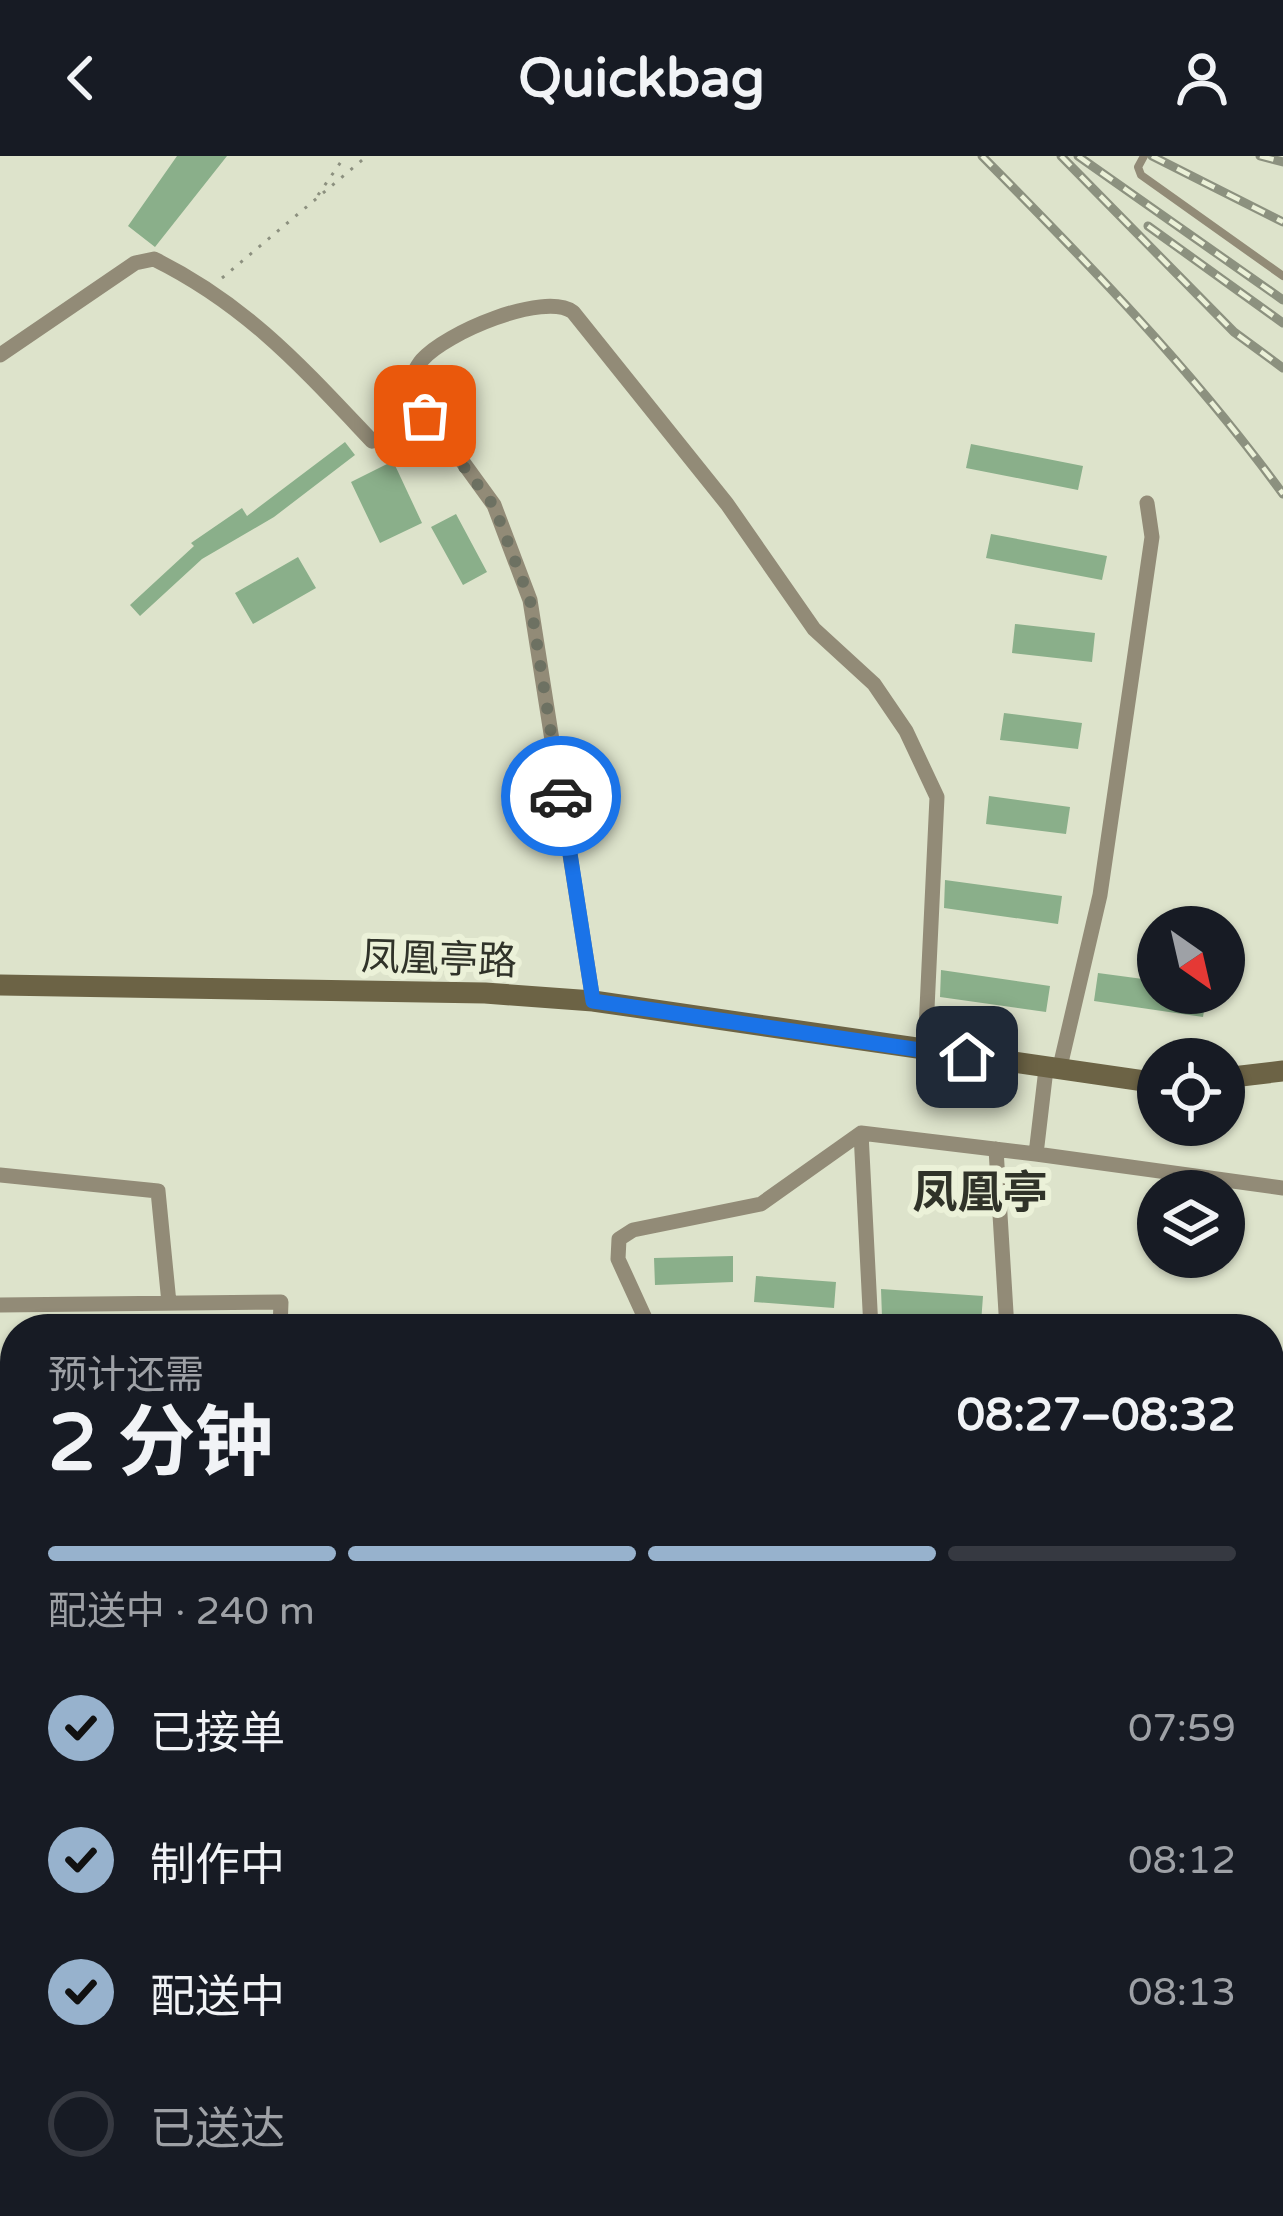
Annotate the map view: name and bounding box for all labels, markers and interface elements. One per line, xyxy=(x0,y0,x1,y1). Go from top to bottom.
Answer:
icon: back xyxy=(48,45,114,111)
icon: person xyxy=(1169,45,1235,111)
text: Quickbag xyxy=(518,46,765,111)
pin xyxy=(374,365,476,467)
icon: bag xyxy=(392,383,458,449)
courier xyxy=(501,736,621,856)
icon: car xyxy=(528,763,594,829)
north arrow xyxy=(1137,906,1245,1014)
map controls xyxy=(1137,906,1245,1278)
street label: 凤凰亭路 xyxy=(360,933,518,986)
pin xyxy=(916,1006,1018,1108)
icon: home xyxy=(934,1024,1000,1090)
button: locate xyxy=(1137,1038,1245,1146)
district label: 凤凰亭 xyxy=(912,1167,1048,1221)
button: layers xyxy=(1137,1170,1245,1278)
text: 预计还需 xyxy=(48,1352,204,1399)
text: 08:27–08:32 xyxy=(957,1389,1236,1443)
text: 2 分钟 xyxy=(48,1397,273,1491)
text: 配送中 · 240 m xyxy=(48,1588,315,1635)
icon: check xyxy=(48,1695,114,1761)
text: 07:59 xyxy=(1128,1705,1236,1752)
text: 已接单 xyxy=(150,1707,285,1761)
icon: check xyxy=(48,1827,114,1893)
text: 08:12 xyxy=(1128,1837,1236,1884)
text: 制作中 xyxy=(150,1839,285,1893)
icon: check xyxy=(48,1959,114,2025)
text: 08:13 xyxy=(1128,1969,1236,2016)
text: 配送中 xyxy=(150,1971,285,2025)
text: 已送达 xyxy=(150,2103,285,2157)

